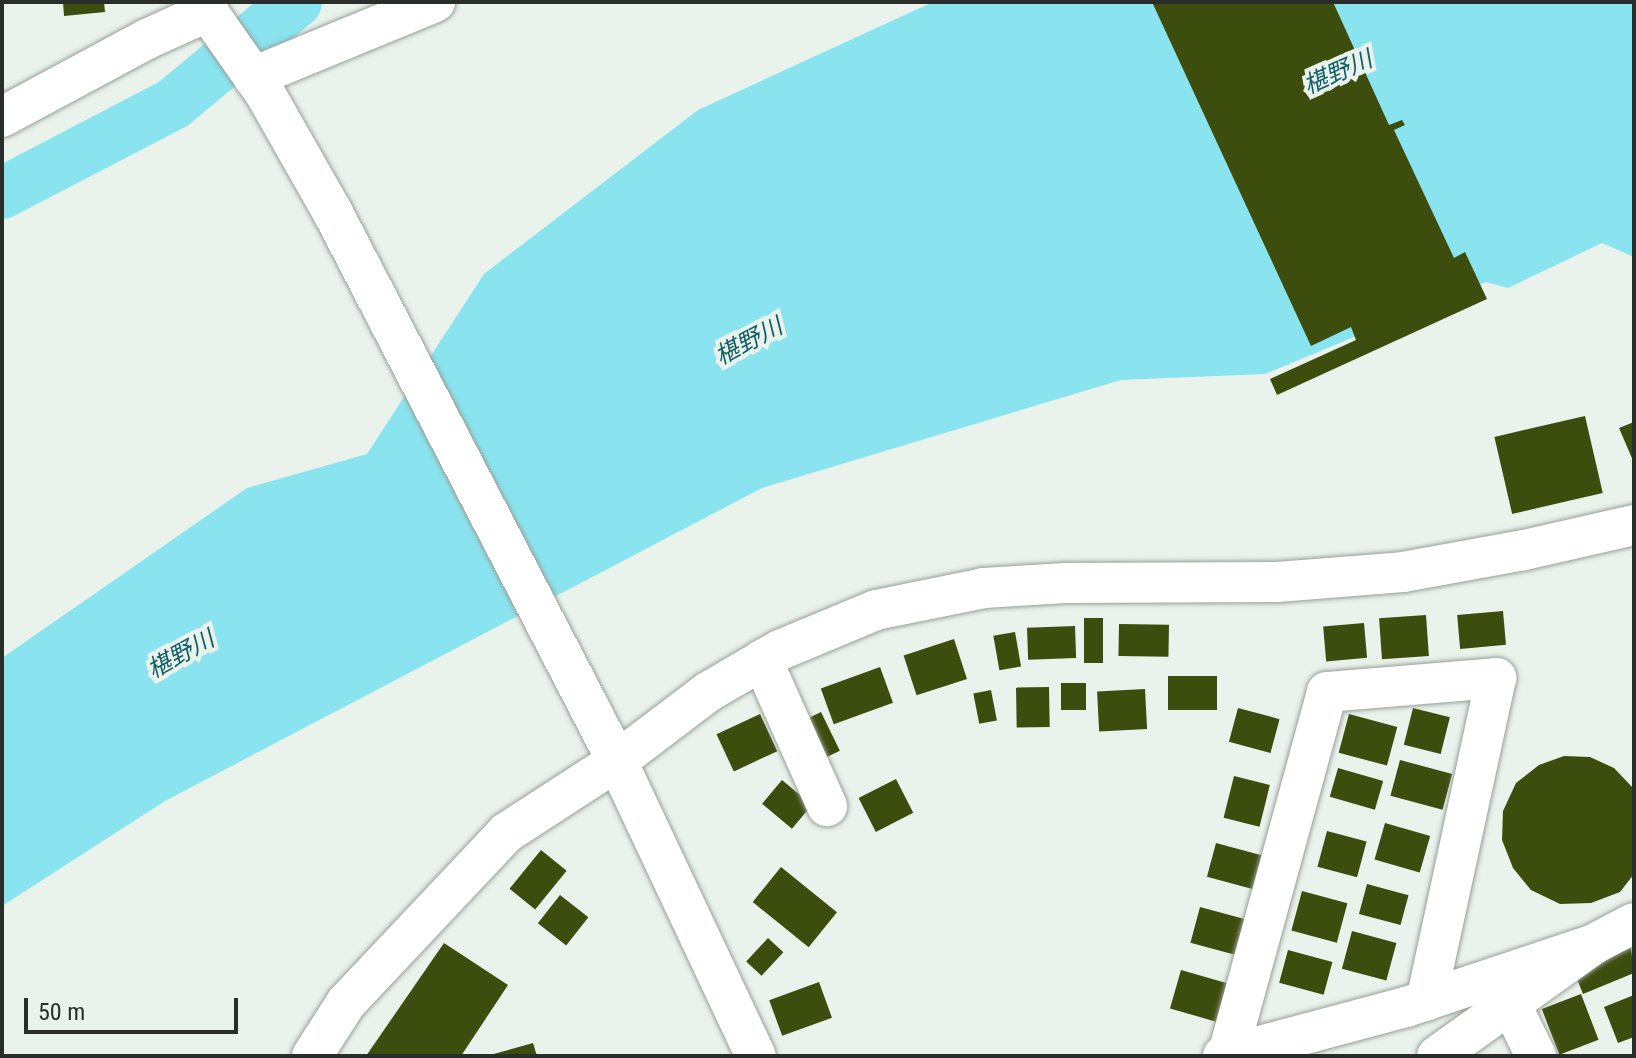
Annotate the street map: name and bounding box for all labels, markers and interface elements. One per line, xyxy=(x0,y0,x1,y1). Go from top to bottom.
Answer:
water label: 椹野川 xyxy=(1299,45,1377,101)
water label: 椹野川 xyxy=(710,312,788,372)
water label: 椹野川 xyxy=(143,625,219,685)
scale bar xyxy=(28,982,242,1032)
text: 50 m xyxy=(38,998,85,1026)

